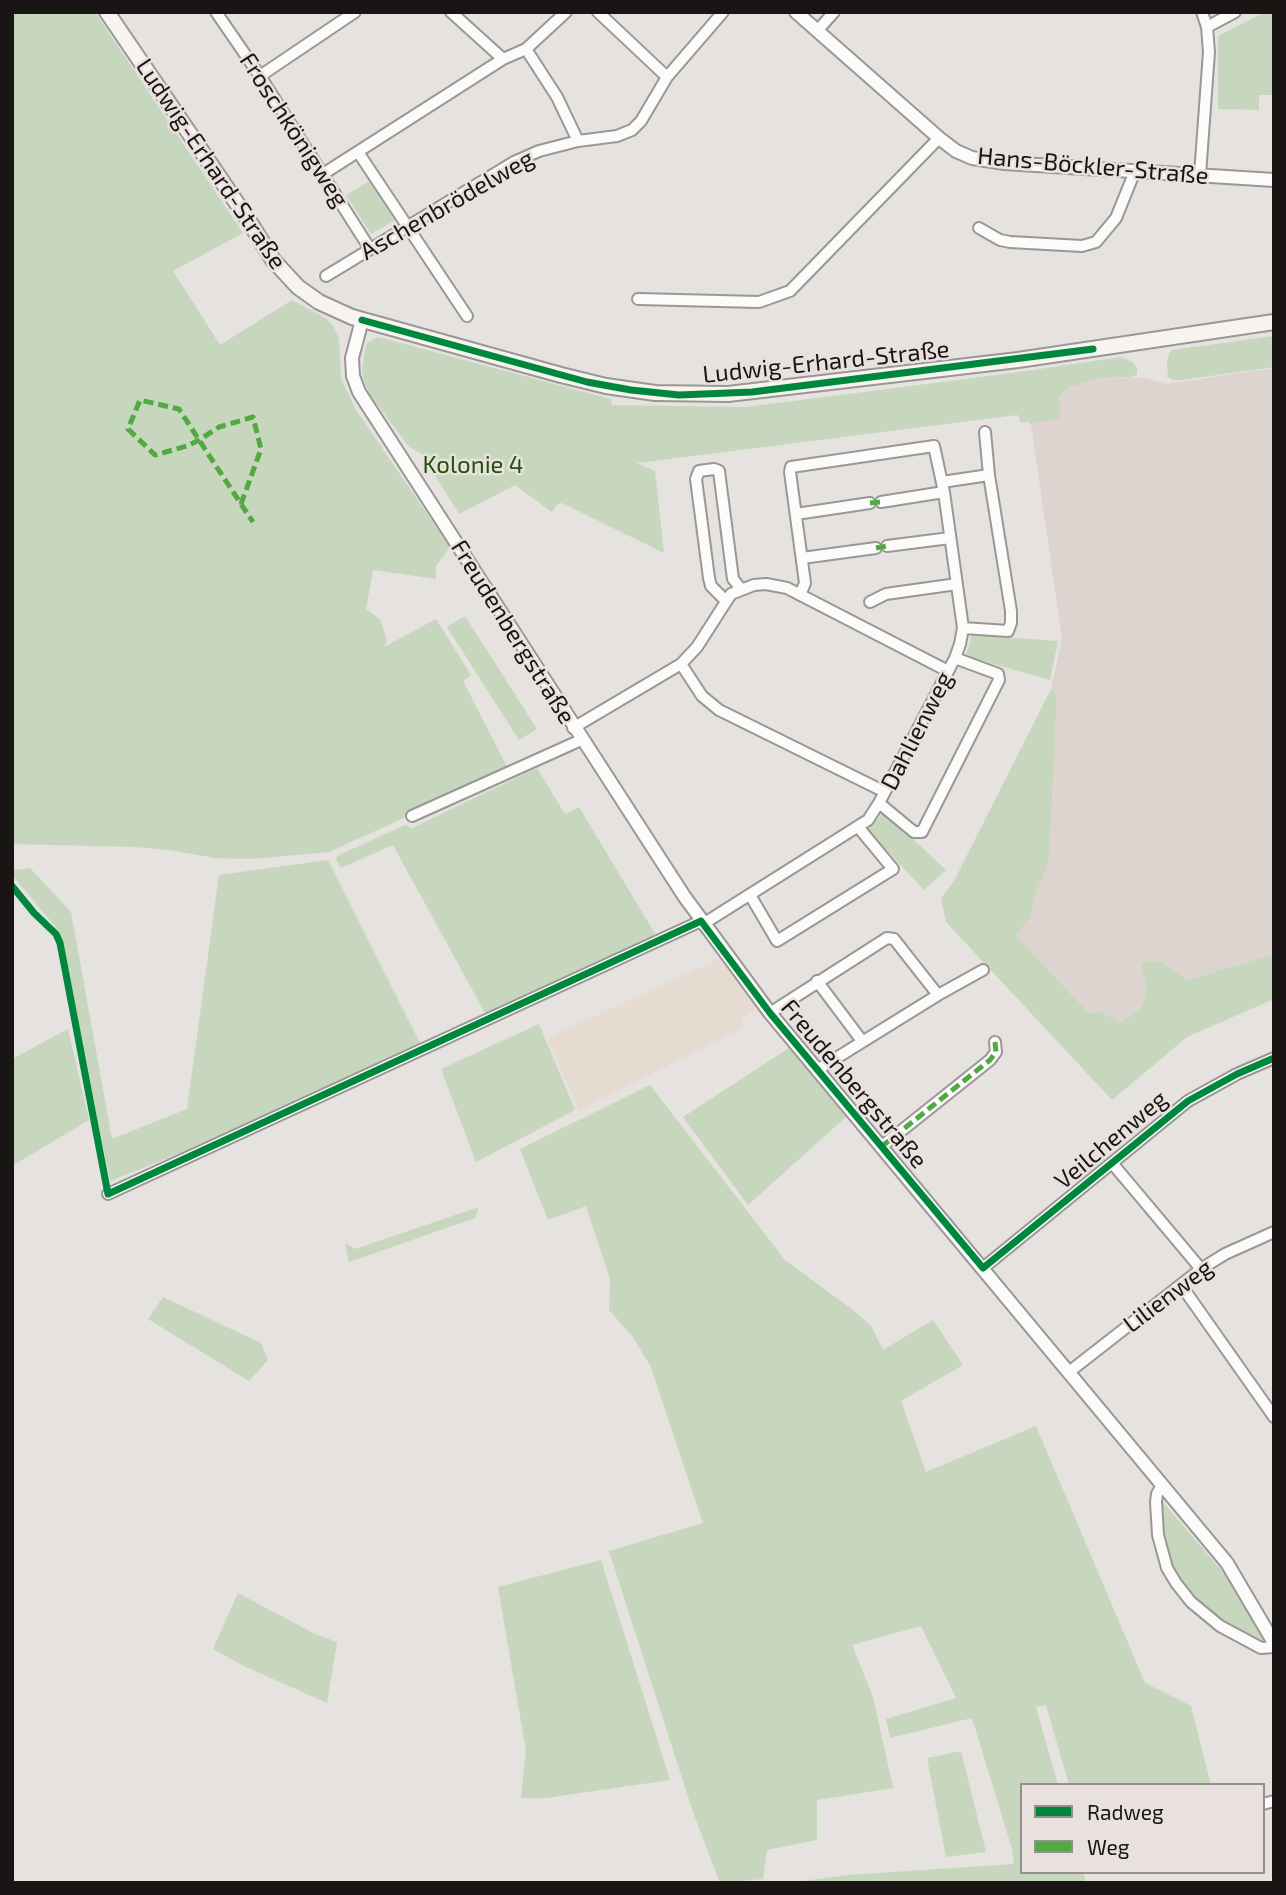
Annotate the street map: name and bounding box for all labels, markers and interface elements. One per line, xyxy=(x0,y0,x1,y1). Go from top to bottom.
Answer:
street label: Froschkönigweg xyxy=(233,47,355,213)
street label: Ludwig-Erhard-Straße xyxy=(130,53,292,275)
street label: Hans-Böckler-Straße xyxy=(976,142,1210,190)
street label: Aschenbrödelweg xyxy=(355,144,539,266)
street label: Ludwig-Erhard-Straße xyxy=(701,335,951,389)
park label: Kolonie 4 xyxy=(422,451,524,479)
street label: Freudenbergstraße xyxy=(445,535,581,729)
street label: Dahlienweg xyxy=(875,667,959,795)
street label: Freudenbergstraße xyxy=(775,994,933,1174)
street label: Veilchenweg xyxy=(1049,1085,1173,1195)
street label: Lilienweg xyxy=(1118,1253,1218,1339)
legend xyxy=(1020,1783,1265,1874)
text: Radweg xyxy=(1087,1799,1164,1824)
text: Weg xyxy=(1087,1834,1130,1859)

